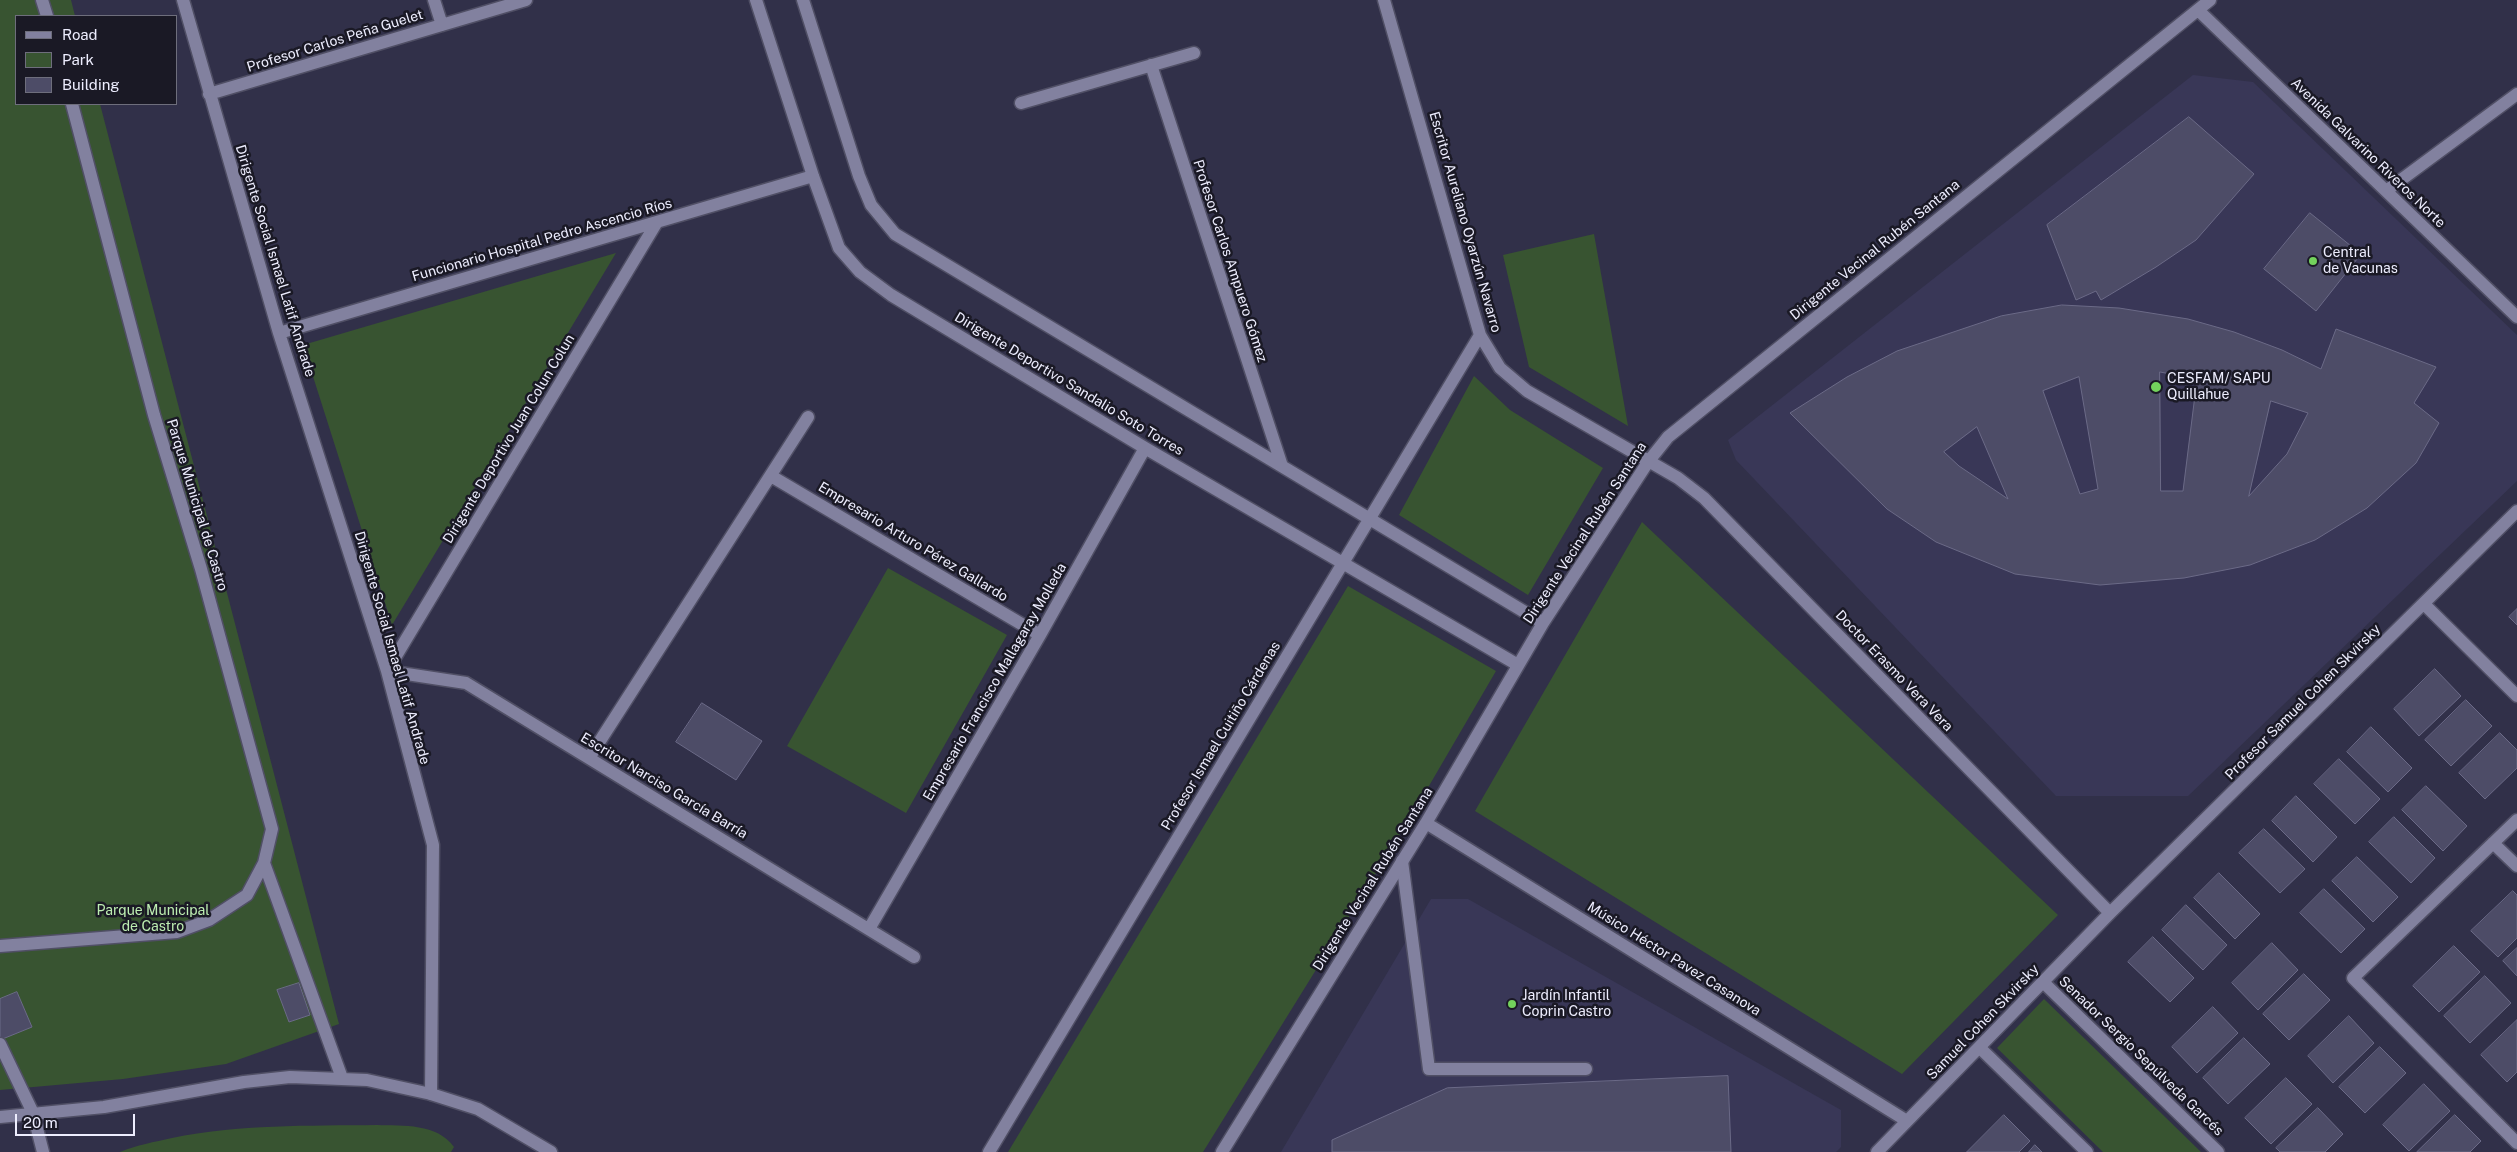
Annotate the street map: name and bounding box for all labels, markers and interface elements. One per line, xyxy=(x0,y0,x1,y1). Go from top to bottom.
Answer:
street label: Profesor Carlos Peña Guelet xyxy=(245,6,425,76)
legend xyxy=(15,15,178,105)
text: Road xyxy=(62,26,98,43)
text: Park xyxy=(62,51,94,68)
street label: Avenida Galvarino Riveros Norte xyxy=(2287,75,2449,231)
text: Building xyxy=(62,76,120,93)
street label: Escritor Aureliano Oyarzún Navarro xyxy=(1425,110,1505,334)
street label: Dirigente Social Ismael Latif Andrade xyxy=(232,143,318,379)
street label: Profesor Carlos Ampuero Gómez xyxy=(1189,158,1271,364)
street label: Dirigente Vecinal Rubén Santana xyxy=(1787,176,1963,324)
street label: Funcionario Hospital Pedro Ascencio Ríos xyxy=(410,195,674,285)
place label: Central de Vacunas xyxy=(2323,245,2398,278)
marker: Central de Vacunas xyxy=(2307,255,2319,267)
street label: Dirigente Deportivo Sandalio Soto Torres xyxy=(951,309,1187,459)
street label: Dirigente Deportivo Juan Colun Colun xyxy=(440,331,578,547)
place label: CESFAM/ SAPU Quillahue xyxy=(2167,371,2271,404)
marker: CESFAM/ SAPU Quillahue xyxy=(2149,380,2163,394)
street label: Parque Municipal de Castro xyxy=(163,417,231,593)
street label: Dirigente Vecinal Rubén Santana xyxy=(1520,439,1650,627)
street label: Empresario Arturo Pérez Gallardo xyxy=(815,479,1011,605)
street label: Dirigente Social Ismael Latif Andrade xyxy=(351,529,433,767)
street label: Empresario Francisco Mallagaray Molleda xyxy=(920,560,1070,804)
street label: Doctor Erasmo Vera Vera xyxy=(1832,607,1956,735)
street label: Profesor Samuel Cohen Skvirsky xyxy=(2222,621,2384,783)
street label: Profesor Ismael Cuitiño Cárdenas xyxy=(1158,639,1284,833)
street label: Escritor Narciso García Barría xyxy=(577,729,751,843)
street label: Dirigente Vecinal Rubén Santana xyxy=(1309,784,1437,974)
street label: Músico Héctor Pavez Casanova xyxy=(1584,898,1764,1020)
park label: Parque Municipal de Castro xyxy=(96,903,210,936)
street label: Samuel Cohen Skvirsky xyxy=(1923,961,2043,1083)
street label: Senador Sergio Sepúlveda Garcés xyxy=(2055,973,2227,1139)
place label: Jardín Infantil Coprin Castro xyxy=(1522,988,1611,1020)
marker: Jardín Infantil Coprin Castro xyxy=(1506,998,1518,1010)
scale bar xyxy=(18,1104,138,1136)
text: 20 m xyxy=(23,1114,58,1131)

